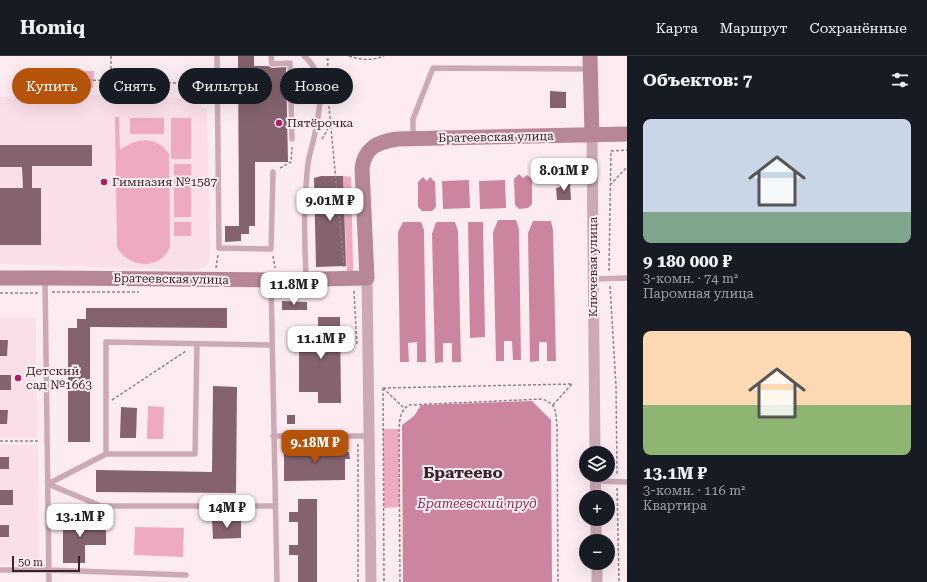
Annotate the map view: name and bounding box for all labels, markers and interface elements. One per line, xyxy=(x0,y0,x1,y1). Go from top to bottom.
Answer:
text: Homiq xyxy=(20,16,85,39)
text: Карта xyxy=(656,20,698,36)
text: Маршрут xyxy=(720,20,788,36)
text: Сохранённые xyxy=(810,20,907,36)
chip: Купить xyxy=(12,68,91,104)
chip: Снять xyxy=(99,68,170,104)
chip: Фильтры xyxy=(178,68,272,104)
chip: Новое xyxy=(280,68,353,104)
icon: filters xyxy=(889,69,911,91)
text: Объектов: 7 xyxy=(643,70,752,90)
place label: Пятёрочка xyxy=(287,116,354,130)
marker: Пятёрочка xyxy=(274,118,284,128)
street label: Братеевская улица xyxy=(438,129,554,145)
icon: home xyxy=(741,145,813,217)
pin: 8.01M ₽ xyxy=(527,158,601,192)
text: 8.01M ₽ xyxy=(539,163,589,178)
place label: Гимназия №1587 xyxy=(112,175,218,189)
marker: Гимназия №1587 xyxy=(99,177,109,187)
pin: 9.01M ₽ xyxy=(293,188,367,222)
text: 9.01M ₽ xyxy=(305,193,355,208)
street label: Ключевая улица xyxy=(586,216,600,317)
text: 9 180 000 ₽ xyxy=(643,251,732,271)
street label: Братеевская улица xyxy=(113,271,229,287)
text: 3-комн. · 74 m² xyxy=(643,271,738,286)
pin: 11.8M ₽ xyxy=(257,272,331,306)
text: 11.8M ₽ xyxy=(269,277,319,292)
text: Паромная улица xyxy=(643,286,754,301)
pin: 11.1M ₽ xyxy=(284,326,358,360)
text: 11.1M ₽ xyxy=(296,331,346,346)
icon: home xyxy=(741,357,813,429)
place label: Детский сад №1663 xyxy=(26,364,92,392)
marker: Детский сад №1663 xyxy=(13,373,23,383)
pin: 9.18M ₽ xyxy=(278,430,352,464)
text: 9.18M ₽ xyxy=(290,435,340,450)
map controls xyxy=(579,446,615,570)
button: layers xyxy=(579,446,615,482)
district label: Братеево xyxy=(423,463,503,482)
text: 13.1M ₽ xyxy=(643,463,707,483)
text: 3-комн. · 116 m² xyxy=(643,483,745,498)
button: + xyxy=(579,490,615,526)
pin: 14M ₽ xyxy=(199,495,255,529)
water label: Братеевский пруд xyxy=(416,496,537,511)
text: Квартира xyxy=(643,498,707,513)
text: 14M ₽ xyxy=(208,500,246,515)
pin: 13.1M ₽ xyxy=(43,504,117,538)
text: 13.1M ₽ xyxy=(55,509,105,524)
button: − xyxy=(579,534,615,570)
scale bar xyxy=(12,554,80,573)
text: 50 m xyxy=(18,556,43,569)

